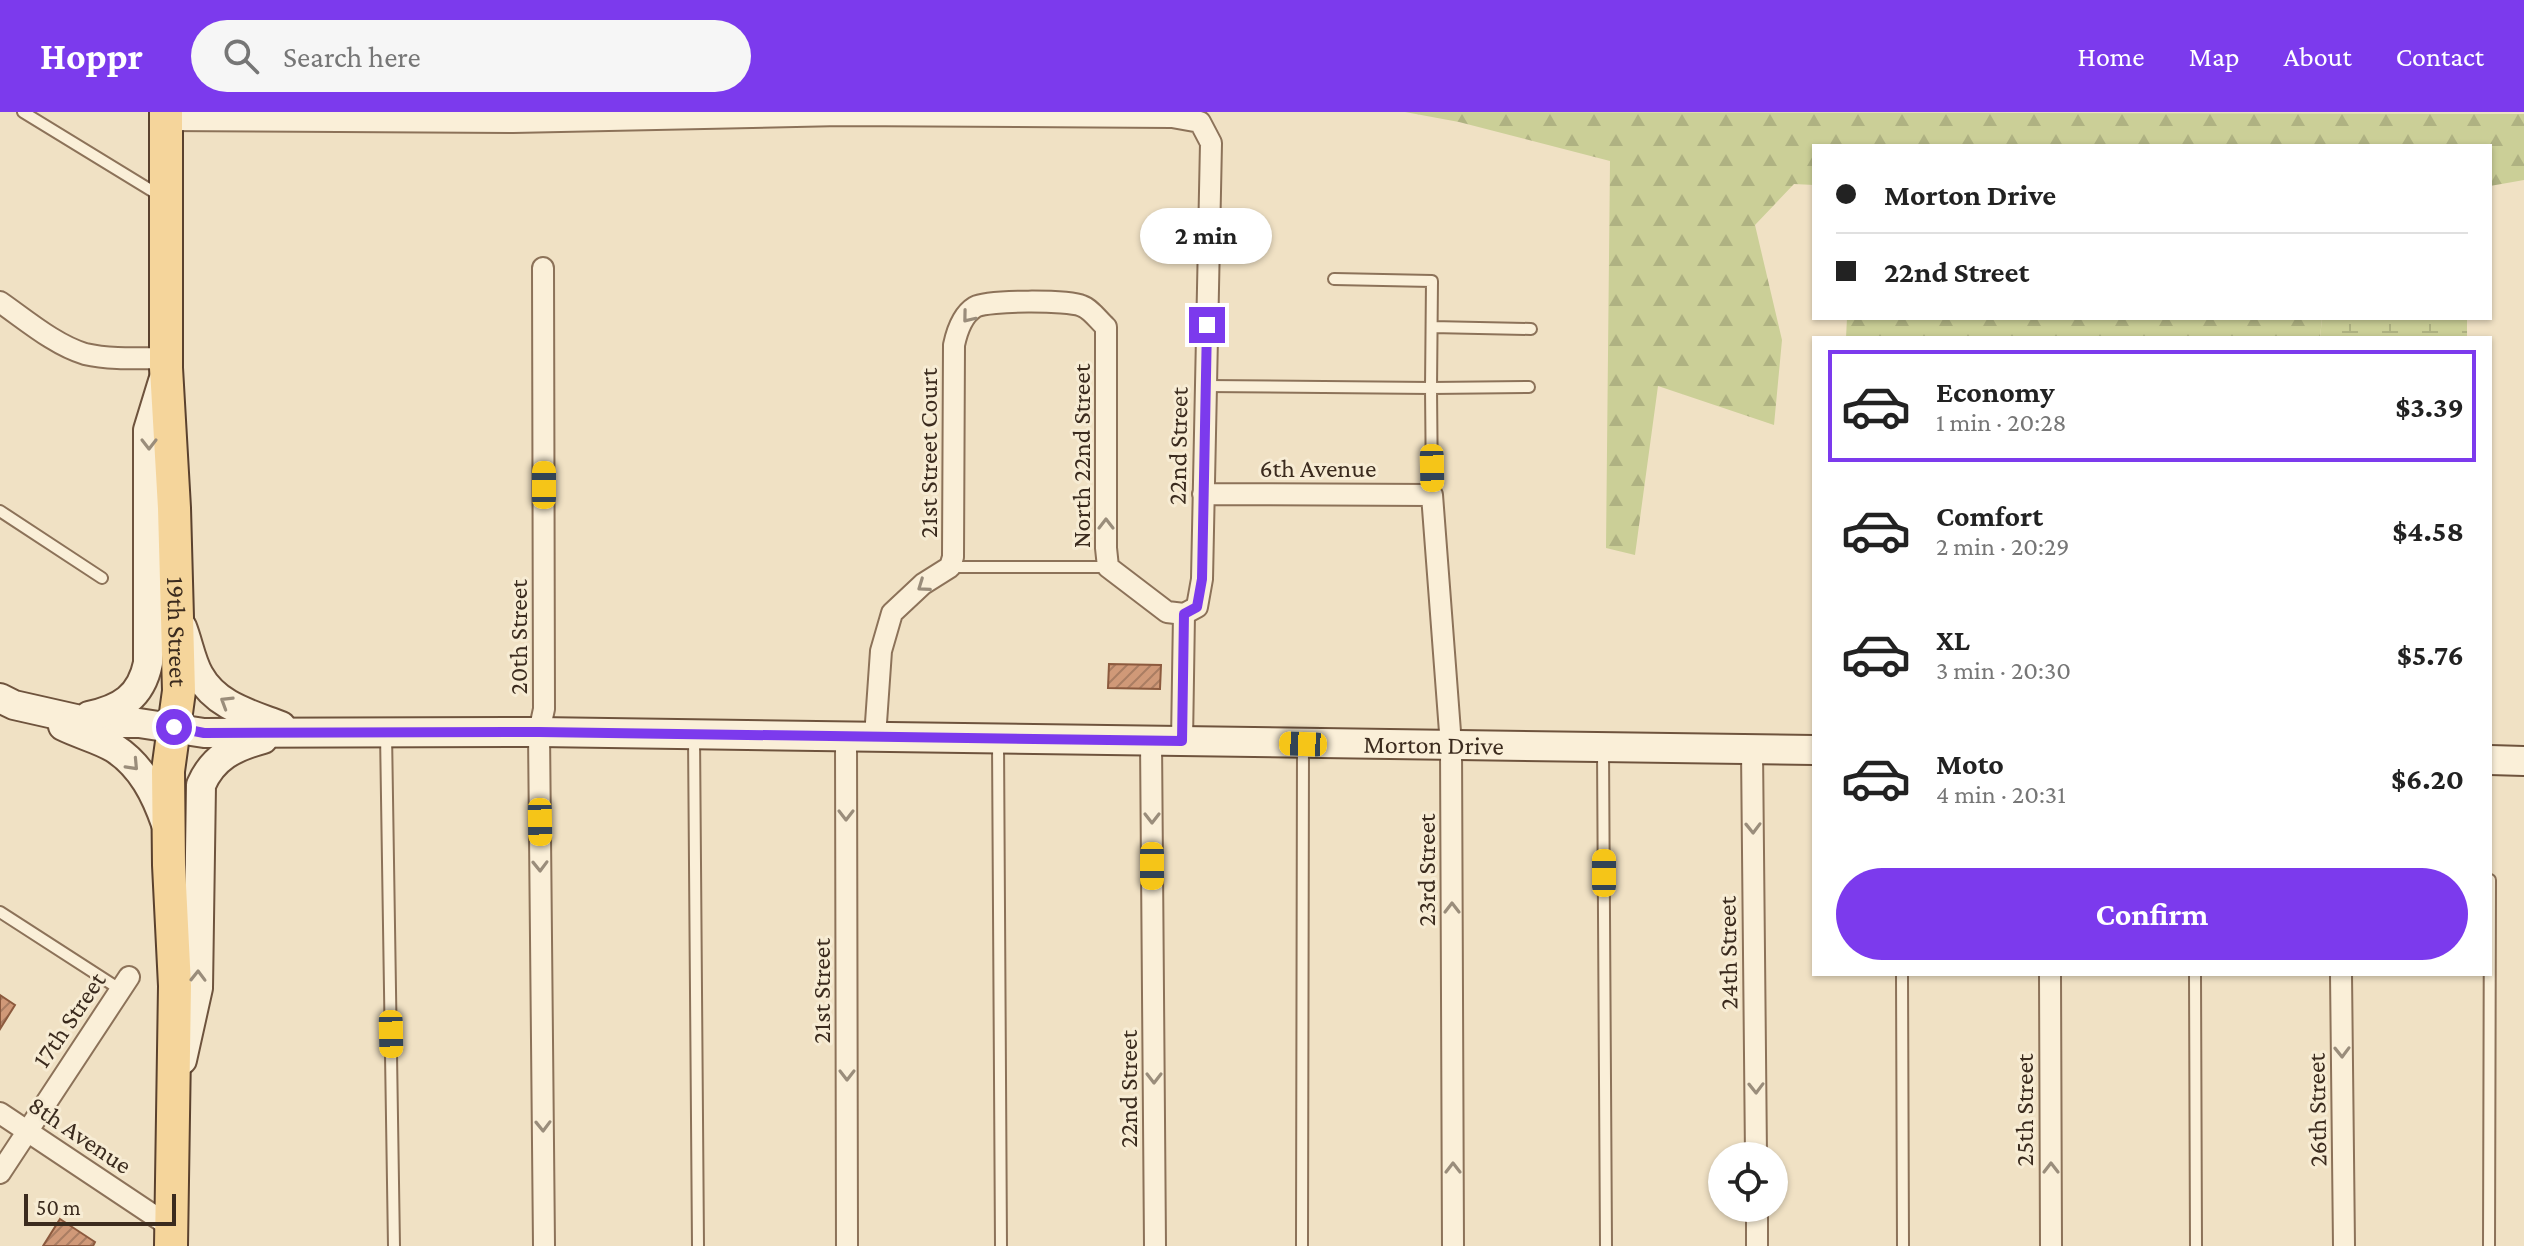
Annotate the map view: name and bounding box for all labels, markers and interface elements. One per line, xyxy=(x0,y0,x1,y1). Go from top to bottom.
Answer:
search box xyxy=(191,20,751,92)
icon: search xyxy=(219,34,263,78)
text: Hoppr xyxy=(40,35,143,77)
text: Search here xyxy=(283,40,421,73)
text: Home xyxy=(2078,41,2145,72)
text: Map xyxy=(2189,41,2240,72)
text: About xyxy=(2284,41,2352,72)
text: Contact xyxy=(2396,41,2484,72)
text: Morton Drive xyxy=(1884,178,2056,211)
callout: 2 min xyxy=(1141,209,1273,265)
text: 2 min xyxy=(1175,221,1237,250)
text: 22nd Street xyxy=(1884,255,2029,288)
route end xyxy=(1189,307,1225,343)
one-way arrow xyxy=(963,308,978,323)
street label: North 22nd Street xyxy=(1067,363,1096,548)
street label: 21st Street Court xyxy=(914,367,943,538)
icon: car xyxy=(1840,370,1912,442)
text: Economy xyxy=(1936,375,2055,408)
street label: 22nd Street xyxy=(1162,386,1194,505)
text: $3.39 xyxy=(2395,390,2464,423)
text: 1 min · 20:28 xyxy=(1936,408,2067,437)
one-way arrow xyxy=(140,438,158,451)
car xyxy=(1420,444,1444,492)
street label: 6th Avenue xyxy=(1259,454,1377,483)
car xyxy=(532,461,556,509)
icon: car xyxy=(1840,494,1912,566)
text: Comfort xyxy=(1936,499,2043,532)
text: $4.58 xyxy=(2392,514,2464,547)
one-way arrow xyxy=(1097,517,1115,530)
text: 2 min · 20:29 xyxy=(1936,532,2070,561)
street label: 19th Street xyxy=(161,576,193,688)
one-way arrow xyxy=(917,576,931,591)
street label: 20th Street xyxy=(504,579,533,695)
icon: car xyxy=(1840,618,1912,690)
text: XL xyxy=(1936,623,1970,656)
text: $5.76 xyxy=(2397,638,2464,671)
text: 3 min · 20:30 xyxy=(1936,656,2071,685)
one-way arrow xyxy=(220,697,234,712)
route start xyxy=(156,709,192,745)
street label: Morton Drive xyxy=(1363,729,1504,760)
car xyxy=(1279,731,1327,757)
icon: car xyxy=(1840,742,1912,814)
text: Moto xyxy=(1936,747,2004,780)
one-way arrow xyxy=(123,756,138,770)
text: $6.20 xyxy=(2391,762,2464,795)
text: 4 min · 20:31 xyxy=(1936,780,2066,809)
car xyxy=(528,798,552,846)
one-way arrow xyxy=(837,809,855,822)
one-way arrow xyxy=(1143,812,1161,825)
street label: 23rd Street xyxy=(1412,813,1441,926)
one-way arrow xyxy=(1744,822,1762,835)
car xyxy=(1140,842,1164,890)
car xyxy=(1592,849,1616,897)
one-way arrow xyxy=(531,860,549,873)
button: Confirm xyxy=(1836,868,2468,960)
street label: 24th Street xyxy=(1713,895,1743,1010)
one-way arrow xyxy=(1443,901,1461,914)
street label: 21st Street xyxy=(807,938,836,1044)
street label: 17th Street xyxy=(27,966,112,1073)
one-way arrow xyxy=(189,970,207,982)
car xyxy=(379,1010,403,1058)
street label: 22nd Street xyxy=(1114,1030,1143,1148)
one-way arrow xyxy=(2333,1046,2351,1059)
street label: 26th Street xyxy=(2302,1052,2332,1167)
street label: 25th Street xyxy=(2010,1053,2039,1166)
one-way arrow xyxy=(838,1069,856,1082)
one-way arrow xyxy=(1145,1072,1163,1085)
one-way arrow xyxy=(1747,1082,1764,1095)
street label: 8th Avenue xyxy=(23,1090,137,1180)
one-way arrow xyxy=(534,1120,552,1133)
map controls xyxy=(1708,1142,1788,1222)
button: locate xyxy=(1708,1142,1788,1222)
one-way arrow xyxy=(1444,1161,1462,1174)
one-way arrow xyxy=(2042,1161,2060,1174)
scale bar xyxy=(24,1190,176,1226)
text: 50 m xyxy=(36,1195,81,1220)

